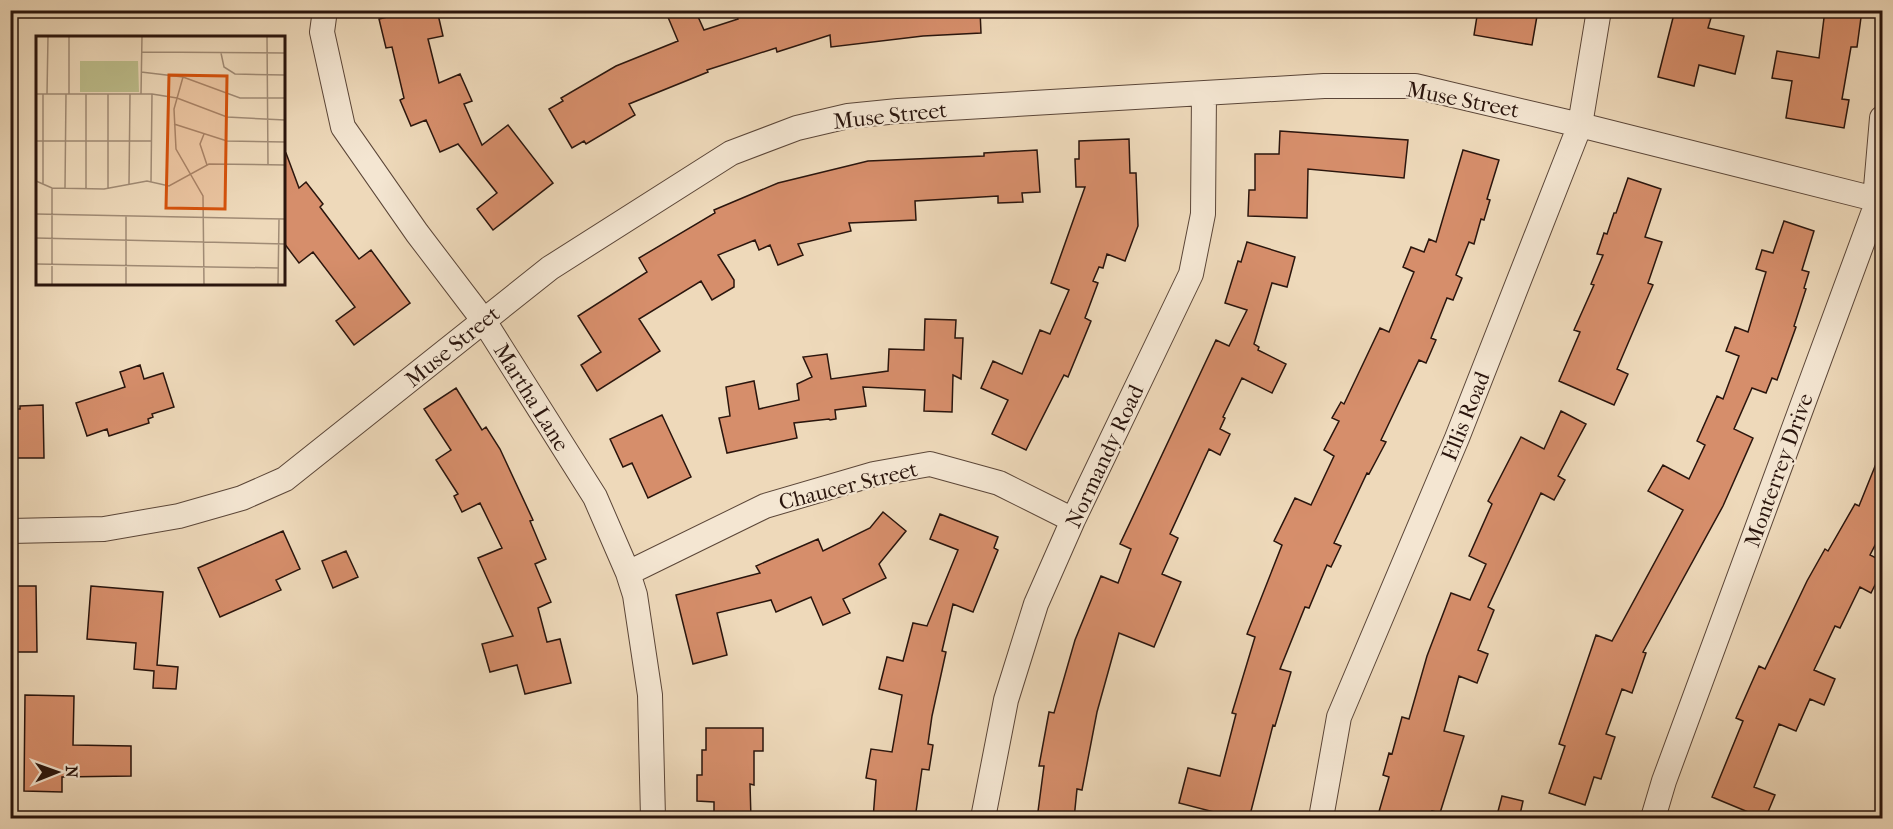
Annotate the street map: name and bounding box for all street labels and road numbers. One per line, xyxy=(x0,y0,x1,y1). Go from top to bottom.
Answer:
street label: Muse Street xyxy=(1404,76,1521,124)
street label: Muse Street xyxy=(832,97,948,135)
street label: Muse Street xyxy=(400,301,505,393)
street label: Martha Lane xyxy=(488,339,575,456)
street label: Ellis Road xyxy=(1436,367,1496,465)
street label: Normandy Road xyxy=(1060,380,1150,532)
street label: Monterrey Drive xyxy=(1739,390,1819,551)
street label: Chaucer Street xyxy=(776,456,921,516)

